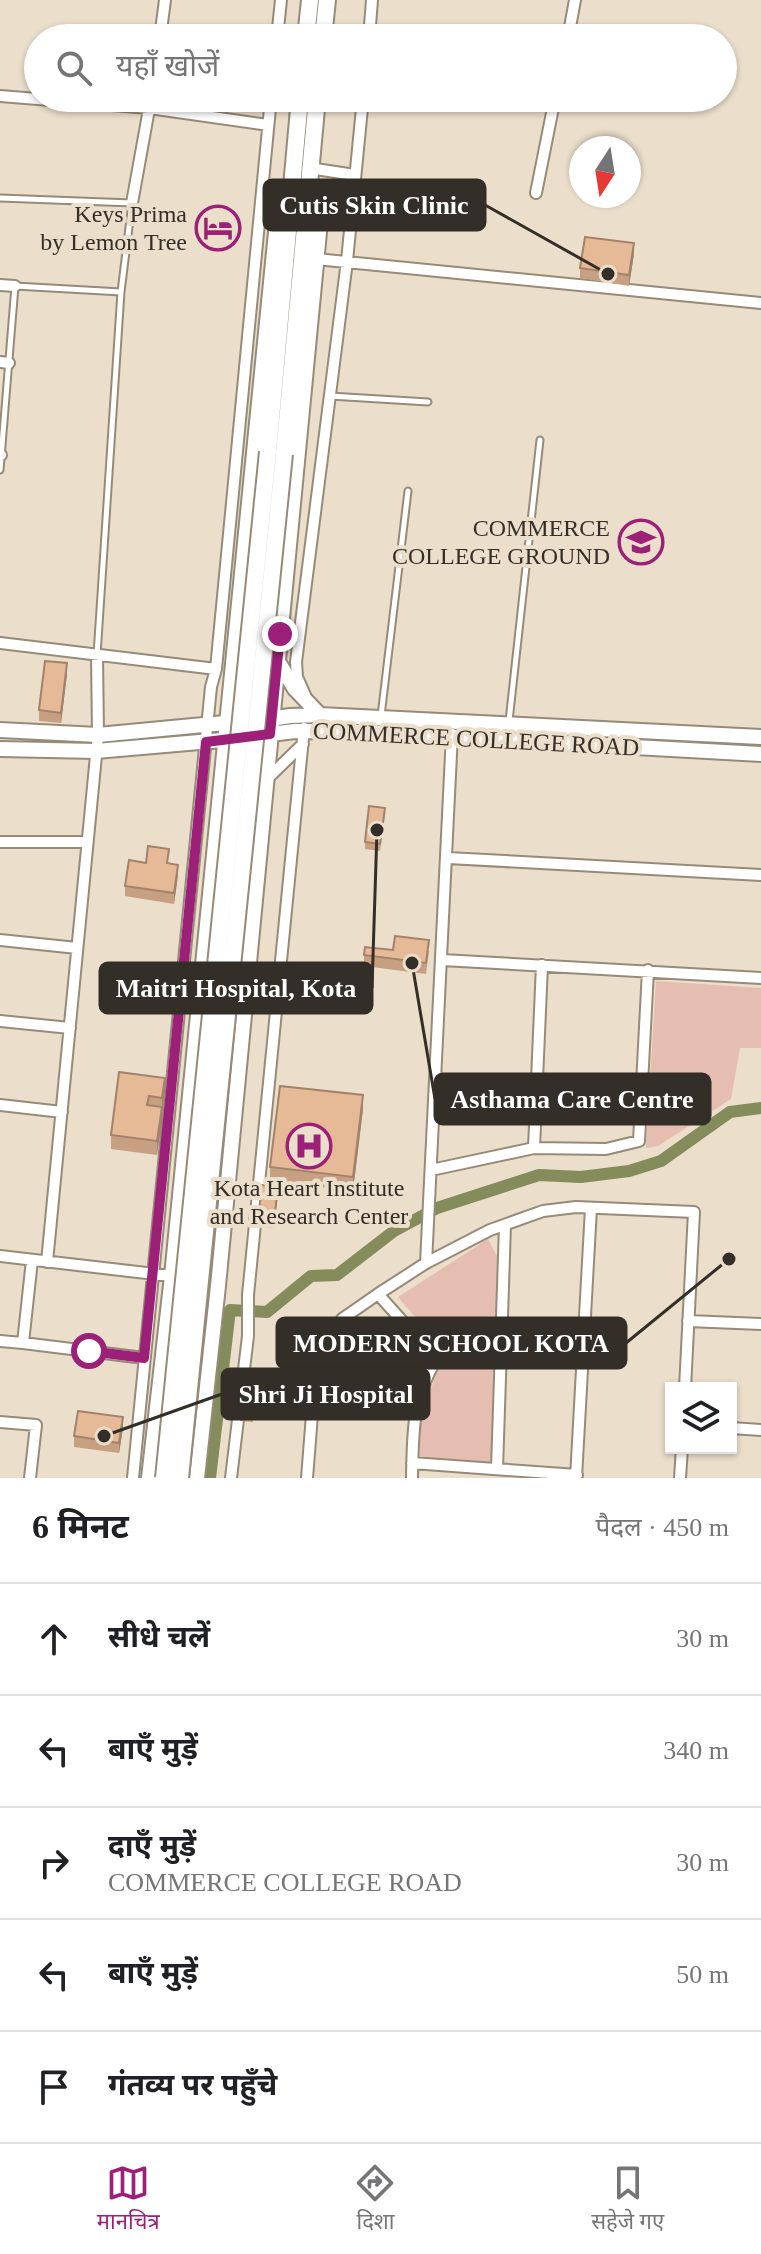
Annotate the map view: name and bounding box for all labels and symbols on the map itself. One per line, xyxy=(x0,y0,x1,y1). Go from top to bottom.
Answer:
north arrow xyxy=(569,136,641,208)
callout: Cutis Skin Clinic xyxy=(264,180,485,230)
text: Cutis Skin Clinic xyxy=(279,191,469,220)
place label: Keys Prima by Lemon Tree xyxy=(40,201,187,255)
hotel icon: Keys Prima by Lemon Tree xyxy=(194,204,242,252)
place label: COMMERCE COLLEGE GROUND xyxy=(392,515,610,569)
school or university icon: COMMERCE COLLEGE GROUND xyxy=(617,518,665,566)
route end xyxy=(262,616,298,652)
street label: COMMERCE COLLEGE ROAD xyxy=(312,717,640,761)
callout: Maitri Hospital, Kota xyxy=(100,963,372,1013)
text: Maitri Hospital, Kota xyxy=(116,974,356,1003)
callout: Asthama Care Centre xyxy=(435,1074,710,1124)
text: Asthama Care Centre xyxy=(450,1085,694,1114)
hospital icon: Kota Heart Institute and Research Center xyxy=(285,1122,333,1170)
place label: Kota Heart Institute and Research Center xyxy=(210,1175,408,1229)
callout: MODERN SCHOOL KOTA xyxy=(277,1318,626,1368)
text: MODERN SCHOOL KOTA xyxy=(293,1329,609,1358)
route start xyxy=(71,1333,107,1369)
callout: Shri Ji Hospital xyxy=(222,1369,429,1419)
text: Shri Ji Hospital xyxy=(239,1380,413,1409)

